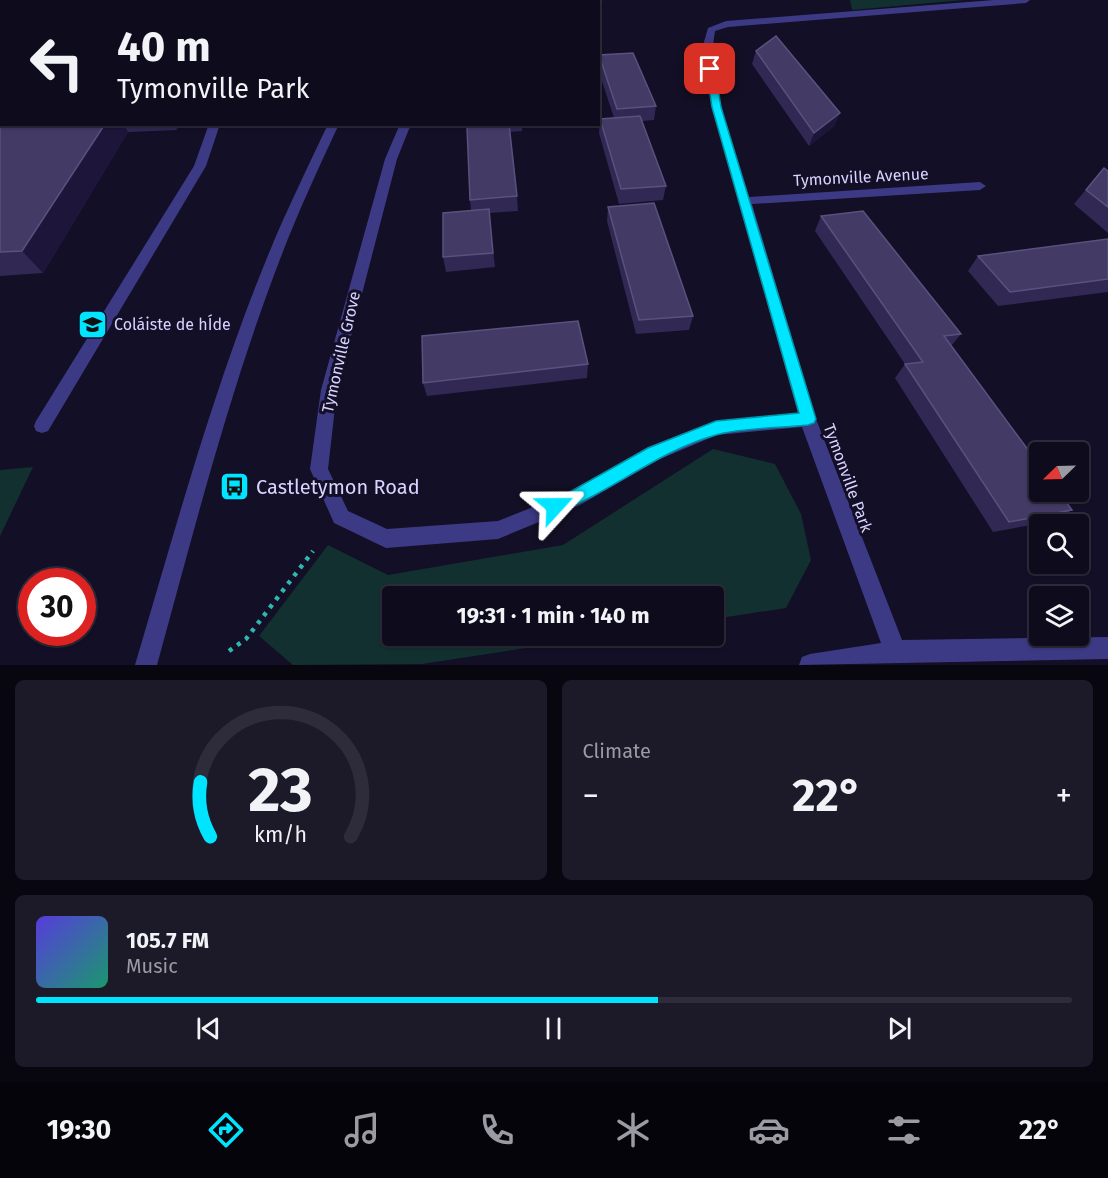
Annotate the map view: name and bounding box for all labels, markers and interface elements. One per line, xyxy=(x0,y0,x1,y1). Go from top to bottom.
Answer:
text: 40 m xyxy=(117,22,211,72)
icon: left xyxy=(18,24,96,102)
pin xyxy=(684,43,735,94)
icon: arrive xyxy=(693,52,726,85)
text: Tymonville Park xyxy=(117,73,309,105)
street label: Tymonville Avenue xyxy=(793,164,929,190)
street label: Tymonville Grove xyxy=(318,289,364,415)
school or university icon: Coláiste de hÍde xyxy=(77,308,109,340)
place label: Coláiste de hÍde xyxy=(114,314,231,334)
street label: Tymonville Park xyxy=(820,421,877,536)
north arrow xyxy=(1029,442,1089,502)
map controls xyxy=(1029,442,1089,646)
bus stop icon: Castletymon Road xyxy=(219,471,251,503)
position arrow xyxy=(523,474,587,538)
place label: Castletymon Road xyxy=(256,475,420,499)
button: search xyxy=(1029,514,1089,574)
speed limit sign: 30 xyxy=(18,568,96,646)
button: layers xyxy=(1029,586,1089,646)
text: 19:31 · 1 min · 140 m xyxy=(457,602,649,629)
text: Climate xyxy=(583,739,651,763)
text: 23 xyxy=(249,753,313,828)
text: 22° xyxy=(792,769,862,823)
text: − xyxy=(583,776,599,816)
text: + xyxy=(1056,776,1072,816)
text: km/h xyxy=(254,822,307,848)
text: 105.7 FM xyxy=(126,927,209,954)
text: Music xyxy=(126,954,178,978)
icon: previous xyxy=(192,1012,225,1045)
icon: pause xyxy=(537,1012,570,1045)
icon: next xyxy=(883,1012,916,1045)
icon: directions xyxy=(205,1109,247,1151)
icon: music xyxy=(341,1109,383,1151)
icon: phone xyxy=(476,1109,518,1151)
icon: climate xyxy=(612,1109,654,1151)
icon: car xyxy=(748,1109,790,1151)
icon: filters xyxy=(883,1109,925,1151)
text: 19:30 xyxy=(47,1114,111,1146)
text: 22° xyxy=(1019,1114,1061,1146)

